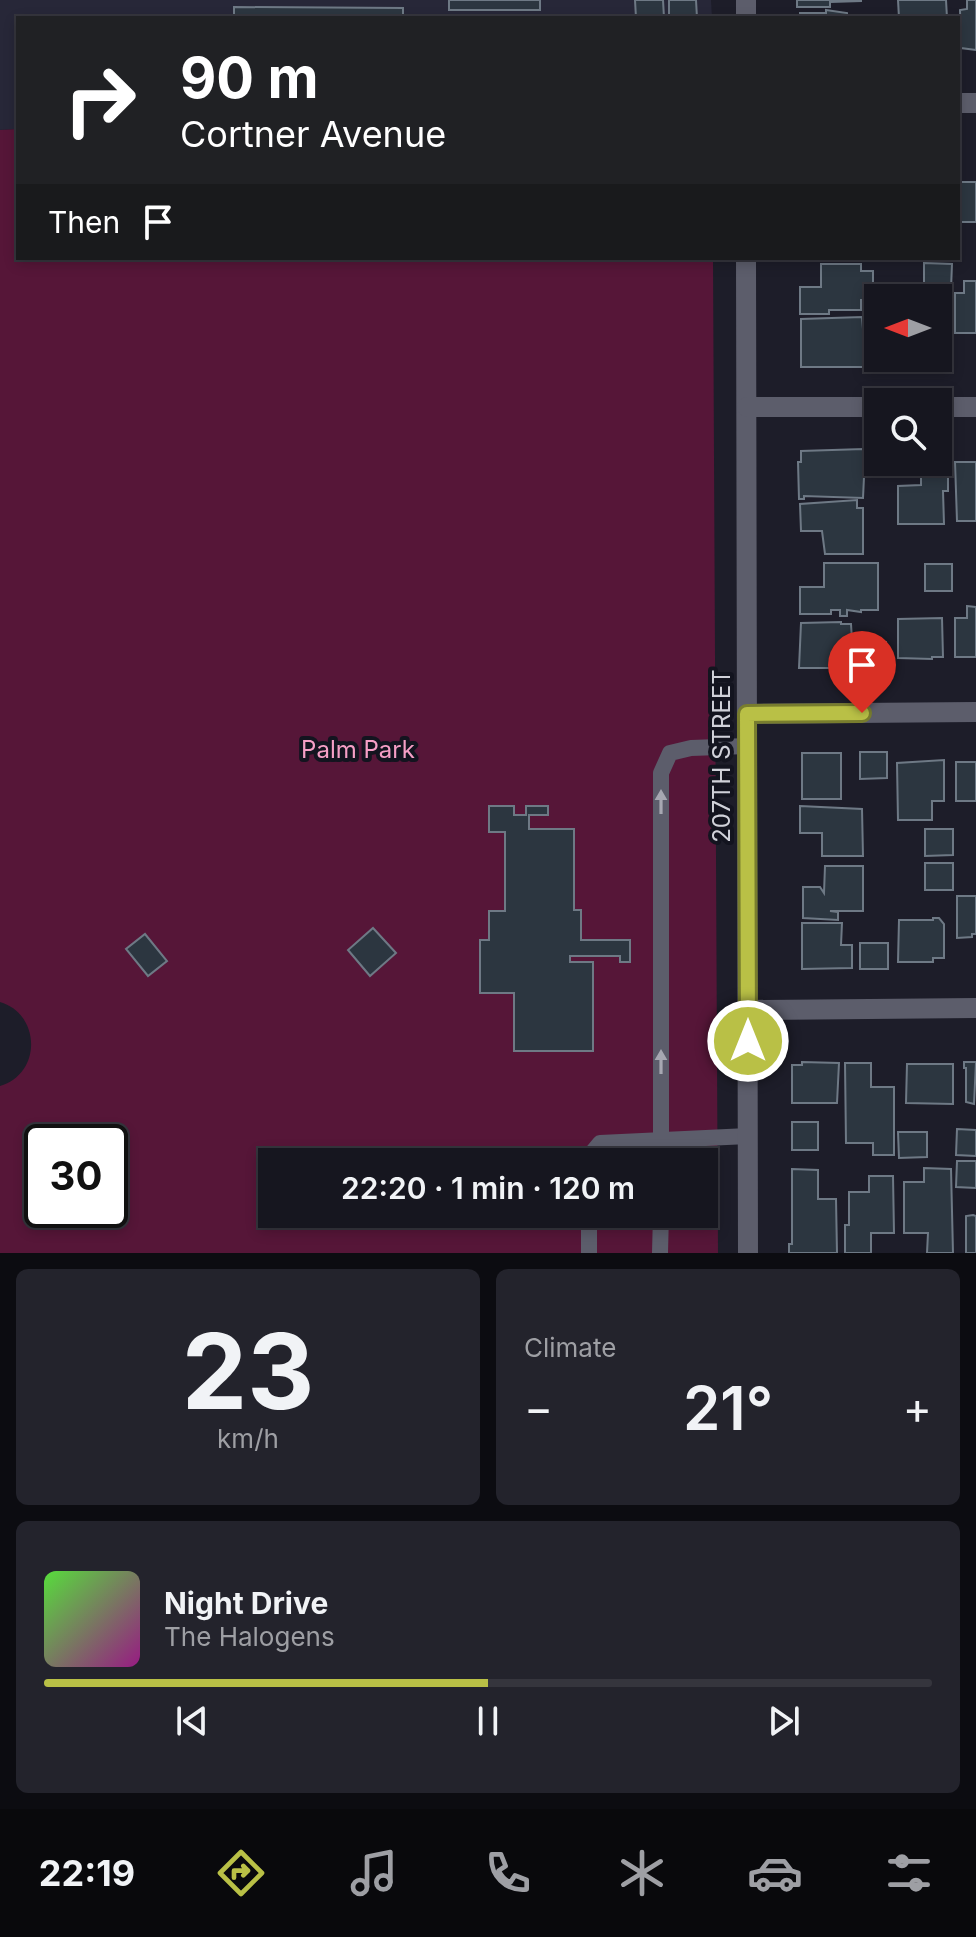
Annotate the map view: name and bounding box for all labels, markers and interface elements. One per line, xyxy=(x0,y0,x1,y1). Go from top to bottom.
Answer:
text: 90 m xyxy=(180,44,319,112)
icon: right xyxy=(48,48,152,152)
text: Cortner Avenue xyxy=(180,112,446,156)
icon: arrive xyxy=(136,200,180,244)
text: Then xyxy=(48,204,120,240)
north arrow xyxy=(864,284,952,372)
map controls xyxy=(864,284,952,476)
button: search xyxy=(864,388,952,476)
pin xyxy=(828,631,896,713)
icon: arrive xyxy=(840,643,884,687)
street label: 207TH STREET xyxy=(707,669,736,843)
park label: Palm Park xyxy=(301,735,415,764)
one-way arrow xyxy=(655,789,667,814)
position arrow xyxy=(706,999,790,1083)
one-way arrow xyxy=(655,1049,667,1074)
speed limit sign: 30 xyxy=(24,1124,128,1228)
text: 22:20 · 1 min · 120 m xyxy=(341,1170,635,1206)
text: 23 xyxy=(182,1308,314,1434)
text: Climate xyxy=(524,1332,616,1363)
text: 21° xyxy=(683,1372,773,1444)
text: − xyxy=(524,1381,553,1435)
text: + xyxy=(903,1381,932,1435)
text: km/h xyxy=(217,1423,279,1454)
text: Night Drive xyxy=(164,1585,328,1621)
text: The Halogens xyxy=(164,1621,335,1652)
icon: previous xyxy=(170,1699,214,1743)
icon: pause xyxy=(466,1699,510,1743)
icon: next xyxy=(762,1699,806,1743)
icon: directions xyxy=(213,1845,269,1901)
icon: music xyxy=(346,1845,402,1901)
icon: phone xyxy=(480,1845,536,1901)
icon: climate xyxy=(614,1845,670,1901)
icon: car xyxy=(747,1845,803,1901)
icon: filters xyxy=(881,1845,937,1901)
text: 22:19 xyxy=(39,1851,135,1895)

